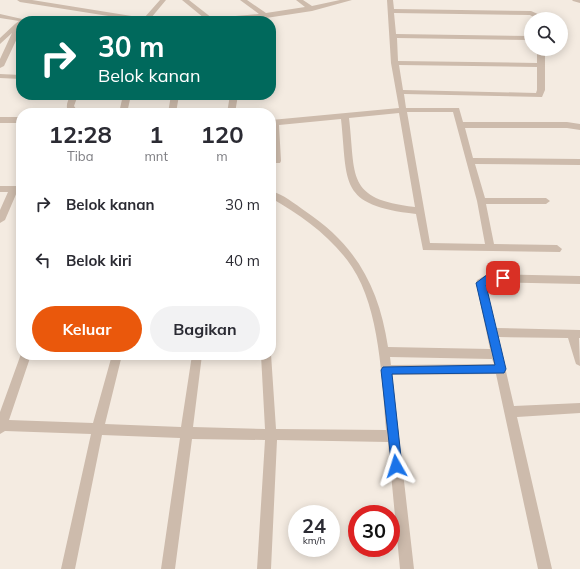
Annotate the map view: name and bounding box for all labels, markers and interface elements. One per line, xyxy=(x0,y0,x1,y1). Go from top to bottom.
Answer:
map controls xyxy=(524,12,568,56)
button: search xyxy=(524,12,568,56)
text: 30 m xyxy=(98,29,164,64)
icon: right xyxy=(32,32,84,84)
text: Belok kanan xyxy=(98,64,200,87)
text: 12:28 xyxy=(48,119,112,149)
text: 1 xyxy=(149,119,163,149)
text: 120 xyxy=(200,119,244,149)
text: Tiba xyxy=(67,148,93,164)
text: mnt xyxy=(144,148,168,164)
text: m xyxy=(216,148,228,164)
icon: right xyxy=(32,193,54,215)
text: Belok kanan xyxy=(66,195,155,214)
text: 30 m xyxy=(225,195,260,214)
icon: left xyxy=(32,249,54,271)
text: Belok kiri xyxy=(66,251,132,270)
text: 40 m xyxy=(225,251,260,270)
pin xyxy=(486,261,520,295)
icon: arrive xyxy=(492,267,514,289)
button: Keluar xyxy=(32,306,142,352)
button: Bagikan xyxy=(150,306,260,352)
position arrow xyxy=(375,445,417,487)
speed limit sign: 30 xyxy=(348,505,400,557)
text: 24 xyxy=(302,513,326,538)
text: km/h xyxy=(303,534,325,547)

